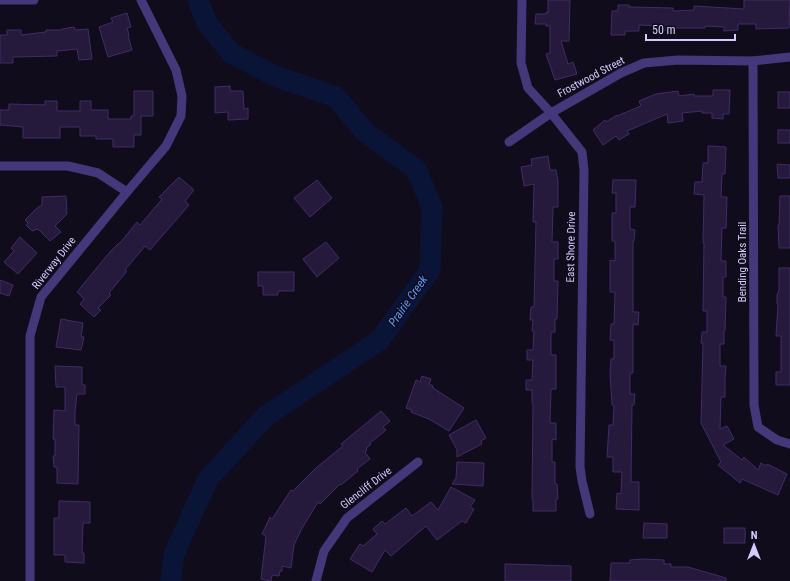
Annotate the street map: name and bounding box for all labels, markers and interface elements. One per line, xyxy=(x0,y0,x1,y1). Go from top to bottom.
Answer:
scale bar xyxy=(646,16,735,42)
text: 50 m xyxy=(652,23,676,37)
street label: Frostwood Street xyxy=(555,54,627,100)
street label: East Shore Drive xyxy=(564,211,578,283)
street label: Bending Oaks Trail xyxy=(736,222,749,302)
street label: Riverway Drive xyxy=(29,234,79,292)
water label: Prairie Creek xyxy=(385,272,431,329)
street label: Glencliff Drive xyxy=(338,464,394,512)
north arrow xyxy=(734,525,774,565)
text: N xyxy=(751,529,758,542)

